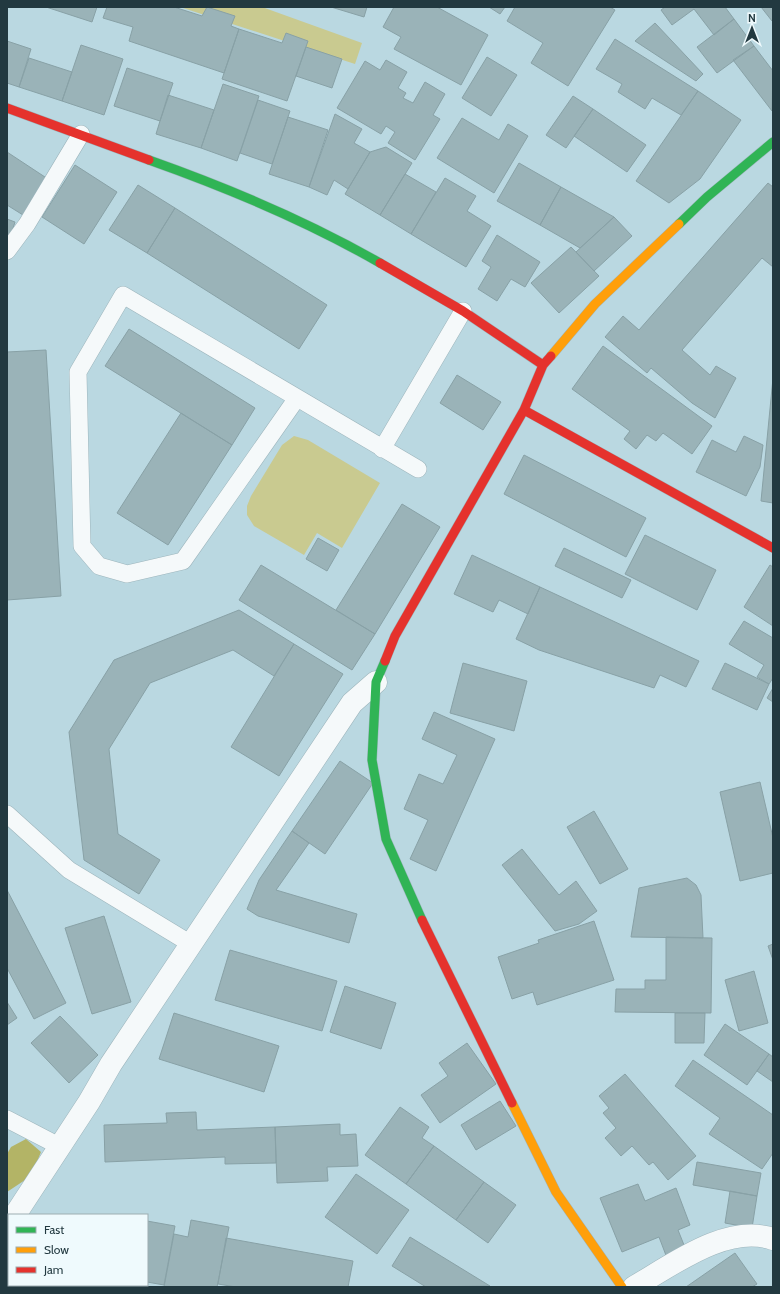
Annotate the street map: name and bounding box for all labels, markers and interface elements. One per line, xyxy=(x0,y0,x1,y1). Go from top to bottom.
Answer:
north arrow xyxy=(732,8,772,48)
text: N xyxy=(748,11,756,25)
legend xyxy=(8,1214,148,1286)
text: Fast xyxy=(44,1222,64,1237)
text: Slow xyxy=(44,1242,69,1257)
text: Jam xyxy=(43,1262,63,1277)

